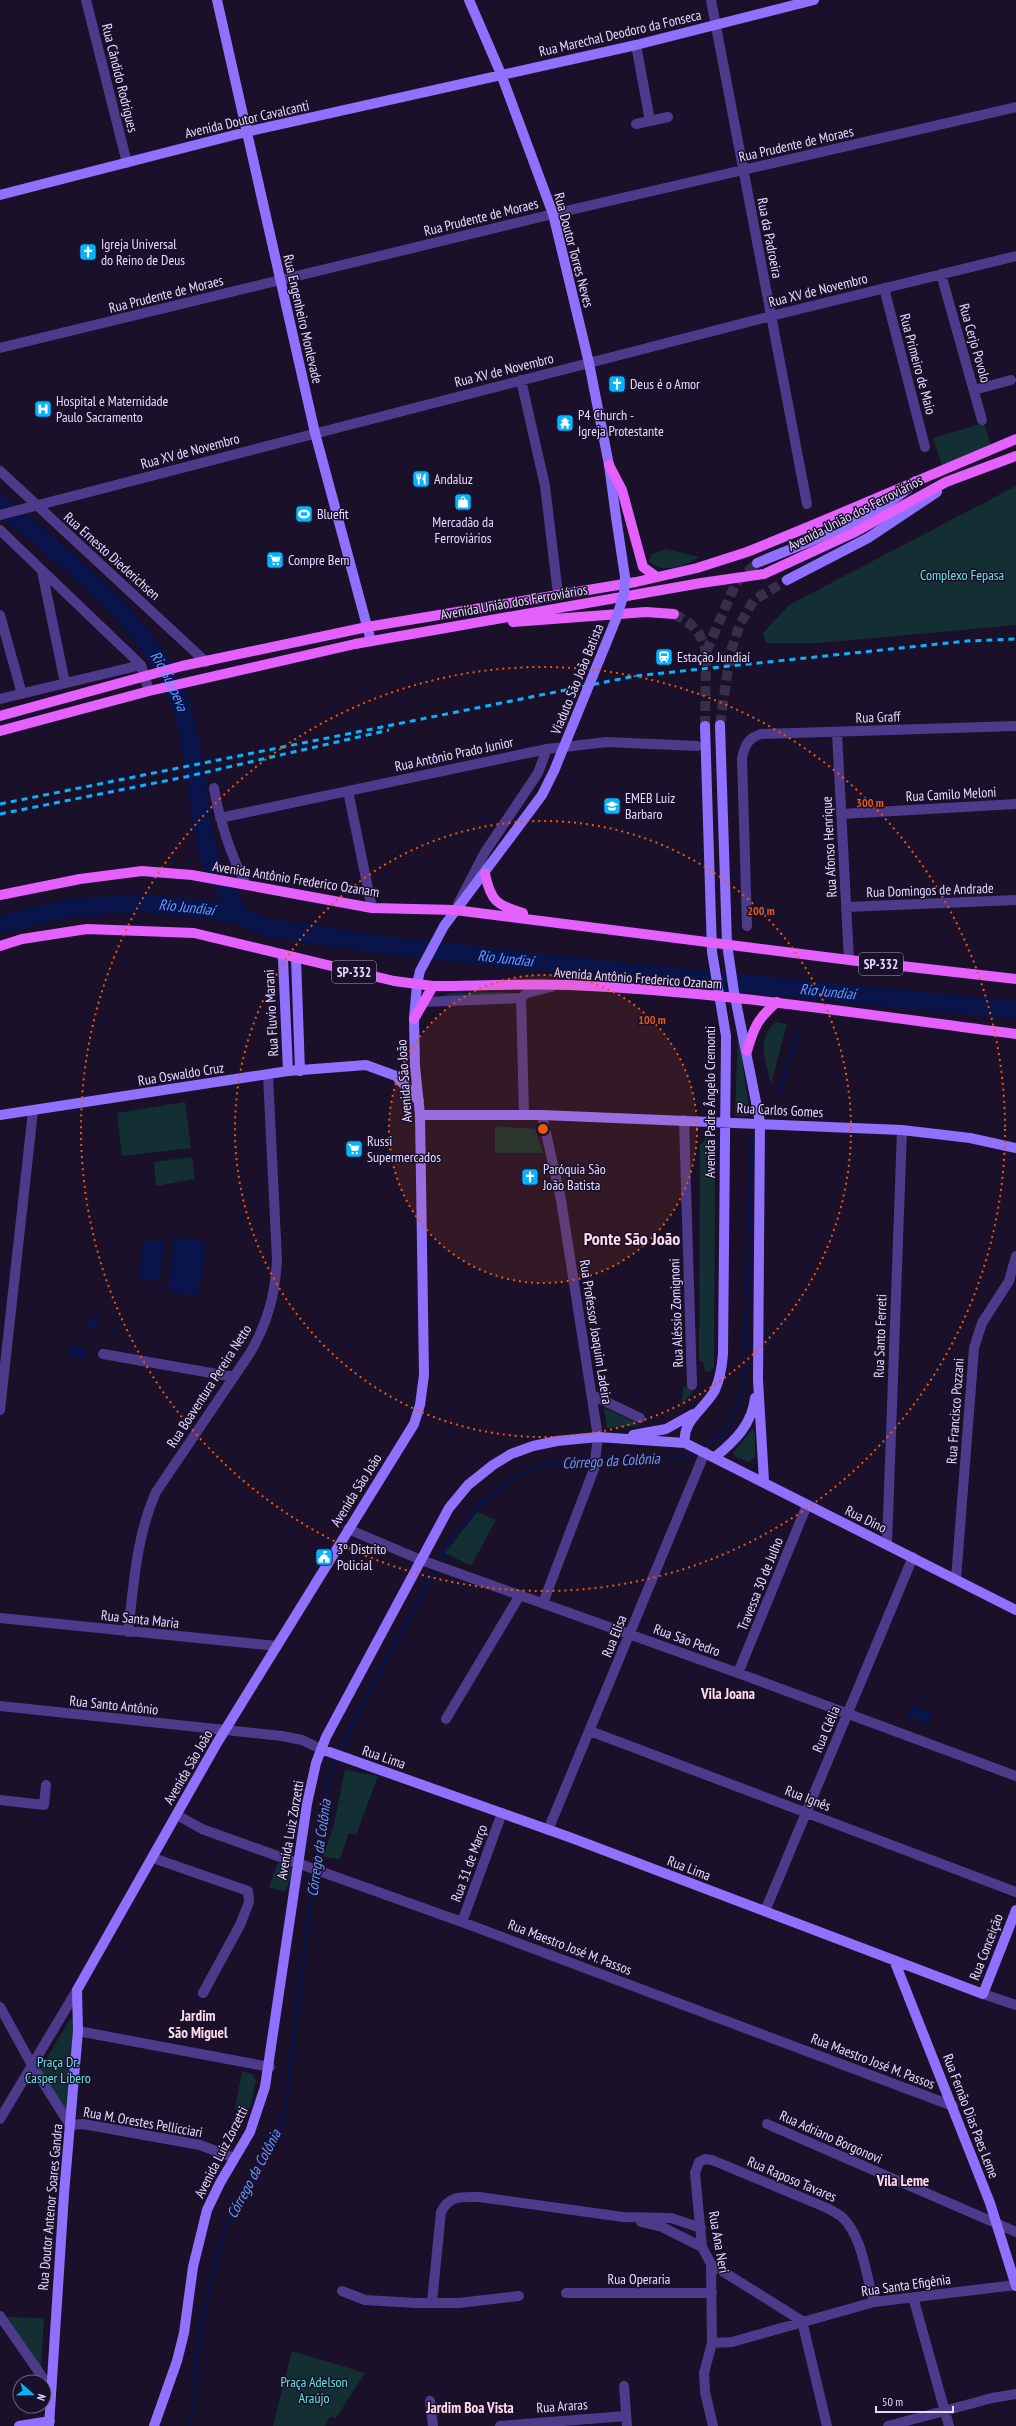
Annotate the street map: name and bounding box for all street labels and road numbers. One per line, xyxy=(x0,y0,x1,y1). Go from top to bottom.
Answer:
street label: Rua Marechal Deodoro da Fonseca xyxy=(537,6,703,60)
street label: Rua Cândido Rodrigues xyxy=(98,22,142,135)
street label: Avenida Doutor Cavalcanti xyxy=(183,96,311,142)
street label: Rua Prudente de Moraes xyxy=(737,122,855,166)
street label: Rua Doutor Torres Neves xyxy=(550,191,598,310)
street label: Rua Prudente de Moraes xyxy=(422,194,540,240)
street label: Rua da Padroeira xyxy=(753,196,787,280)
street label: Rua Engenheiro Monlevade xyxy=(279,253,327,386)
street label: Rua XV de Novembro xyxy=(767,269,869,311)
street label: Rua Prudente de Moraes xyxy=(107,271,225,317)
street label: Rua Cerjo Povolo xyxy=(955,301,995,385)
street label: Rua Primeiro de Maio xyxy=(896,312,940,416)
street label: Rua XV de Novembro xyxy=(453,349,555,391)
street label: Rua XV de Novembro xyxy=(139,429,241,473)
street label: Avenida União dos Ferroviários xyxy=(785,471,926,555)
street label: Rua Ernesto Diederichsen xyxy=(60,508,164,604)
street label: Avenida União dos Ferroviários xyxy=(439,580,589,624)
street label: Viaduto São João Batista xyxy=(546,621,607,738)
street label: Rua Graff xyxy=(855,707,901,727)
street label: Rua Antônio Prado Junior xyxy=(393,733,515,775)
street label: Rua Camilo Meloni xyxy=(905,783,997,805)
street label: Rua Afonso Henrique xyxy=(817,796,841,898)
street label: Avenida Antônio Frederico Ozanam xyxy=(211,857,381,901)
street label: Rua Domingos de Andrade xyxy=(866,879,994,901)
road number: SP-332 xyxy=(859,953,903,975)
road number: SP-332 xyxy=(332,961,376,983)
street label: Avenida Antônio Frederico Ozanam xyxy=(553,963,723,993)
street label: Rua Fluvio Marani xyxy=(260,969,282,1057)
street label: Avenida Padre Ângelo Cremonti xyxy=(701,1026,719,1178)
street label: Avenida São João xyxy=(392,1039,416,1123)
street label: Rua Oswaldo Cruz xyxy=(137,1058,225,1090)
street label: Rua Carlos Gomes xyxy=(736,1099,824,1121)
street label: Rua Professor Joaquim Ladeira xyxy=(576,1258,616,1406)
street label: Rua Aléssio Zomignoni xyxy=(665,1258,687,1368)
street label: Rua Santo Ferreti xyxy=(870,1294,890,1378)
street label: Rua Boaventura Pereira Netto xyxy=(163,1321,255,1451)
street label: Rua Francisco Pozzani xyxy=(942,1358,968,1464)
street label: Avenida São João xyxy=(326,1450,386,1530)
street label: Rua Dino xyxy=(842,1501,890,1537)
street label: Travessa 30 de Julho xyxy=(733,1535,787,1633)
street label: Rua Santa Maria xyxy=(100,1606,180,1632)
street label: Rua Elisa xyxy=(597,1612,631,1660)
street label: Rua São Pedro xyxy=(651,1620,723,1660)
street label: Rua Santo Antônio xyxy=(69,1691,159,1719)
street label: Rua Clélia xyxy=(808,1703,844,1755)
street label: Avenida São João xyxy=(159,1727,217,1807)
street label: Rua Lima xyxy=(360,1741,408,1773)
street label: Avenida Luiz Zorzetti xyxy=(272,1779,308,1881)
street label: Rua Ignês xyxy=(783,1781,834,1815)
street label: Rua 31 de Março xyxy=(447,1822,491,1904)
street label: Rua Lima xyxy=(665,1852,713,1884)
street label: Rua Conceição xyxy=(965,1911,1007,1983)
street label: Rua Maestro José M. Passos xyxy=(506,1915,635,1979)
street label: Rua Maestro José M. Passos xyxy=(809,2029,938,2093)
street label: Rua Fernão Dias Paes Leme xyxy=(939,2051,1003,2181)
street label: Rua M. Orestes Pellicciari xyxy=(82,2103,204,2141)
street label: Avenida Luiz Zorzetti xyxy=(190,2103,252,2201)
street label: Rua Adriano Borgonovi xyxy=(777,2106,885,2168)
street label: Rua Doutor Antenor Soares Gandra xyxy=(34,2123,66,2291)
street label: Rua Raposo Tavares xyxy=(745,2152,840,2206)
street label: Rua Ana Neri xyxy=(705,2210,733,2274)
street label: Rua Operaria xyxy=(608,2270,670,2288)
street label: Rua Santa Efigênia xyxy=(860,2270,952,2300)
street label: Rua Araras xyxy=(536,2395,588,2417)

